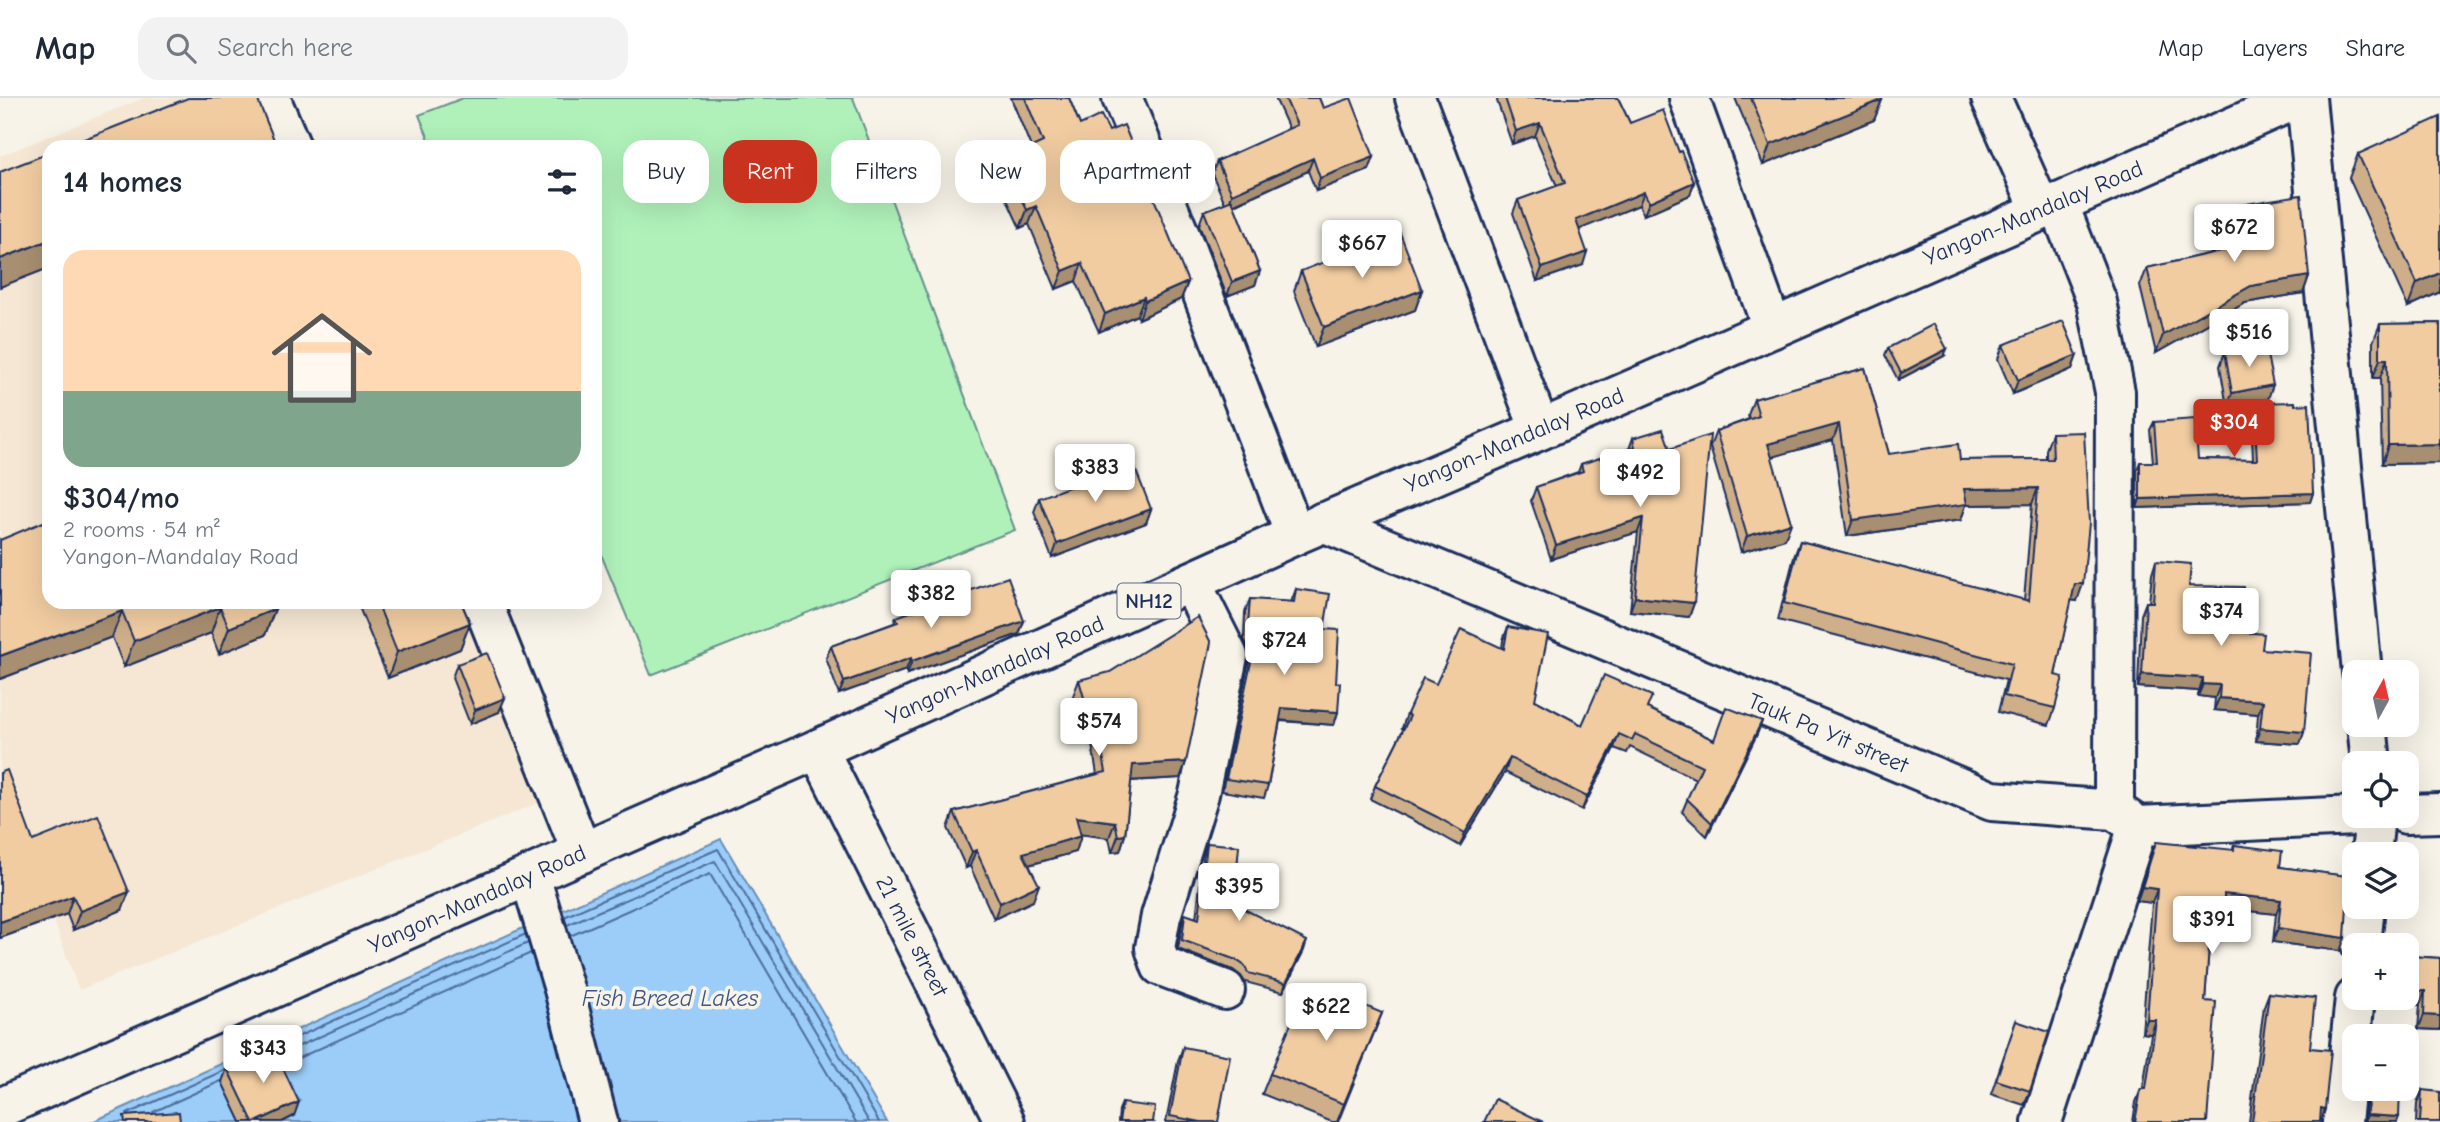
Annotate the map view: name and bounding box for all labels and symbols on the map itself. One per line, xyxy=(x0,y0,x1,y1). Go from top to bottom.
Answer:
street label: Yangon-Mandalay Road xyxy=(1919,155,2147,271)
pin: $672 xyxy=(2193,204,2275,264)
pin: $667 xyxy=(1321,220,1403,280)
pin: $516 xyxy=(2208,310,2290,369)
street label: Yangon-Mandalay Road xyxy=(1400,382,1628,498)
pin: $304 xyxy=(2193,400,2275,459)
pin: $383 xyxy=(1054,444,1136,504)
pin: $492 xyxy=(1599,450,1681,509)
pin: $382 xyxy=(890,570,972,630)
road number: NH12 xyxy=(1118,584,1180,618)
pin: $374 xyxy=(2180,588,2262,648)
street label: Yangon-Mandalay Road xyxy=(882,610,1108,730)
pin: $724 xyxy=(1243,618,1325,677)
north arrow xyxy=(2342,660,2418,737)
street label: Tauk Pa Yit street xyxy=(1744,687,1913,779)
pin: $574 xyxy=(1058,698,1140,758)
street label: Yangon-Mandalay Road xyxy=(364,839,590,959)
pin: $395 xyxy=(1198,864,1280,923)
street label: 21 mile street xyxy=(870,871,955,1002)
pin: $391 xyxy=(2171,896,2253,956)
water label: Fish Breed Lakes xyxy=(582,984,758,1012)
pin: $622 xyxy=(1285,984,1367,1043)
pin: $343 xyxy=(222,1026,304,1085)

